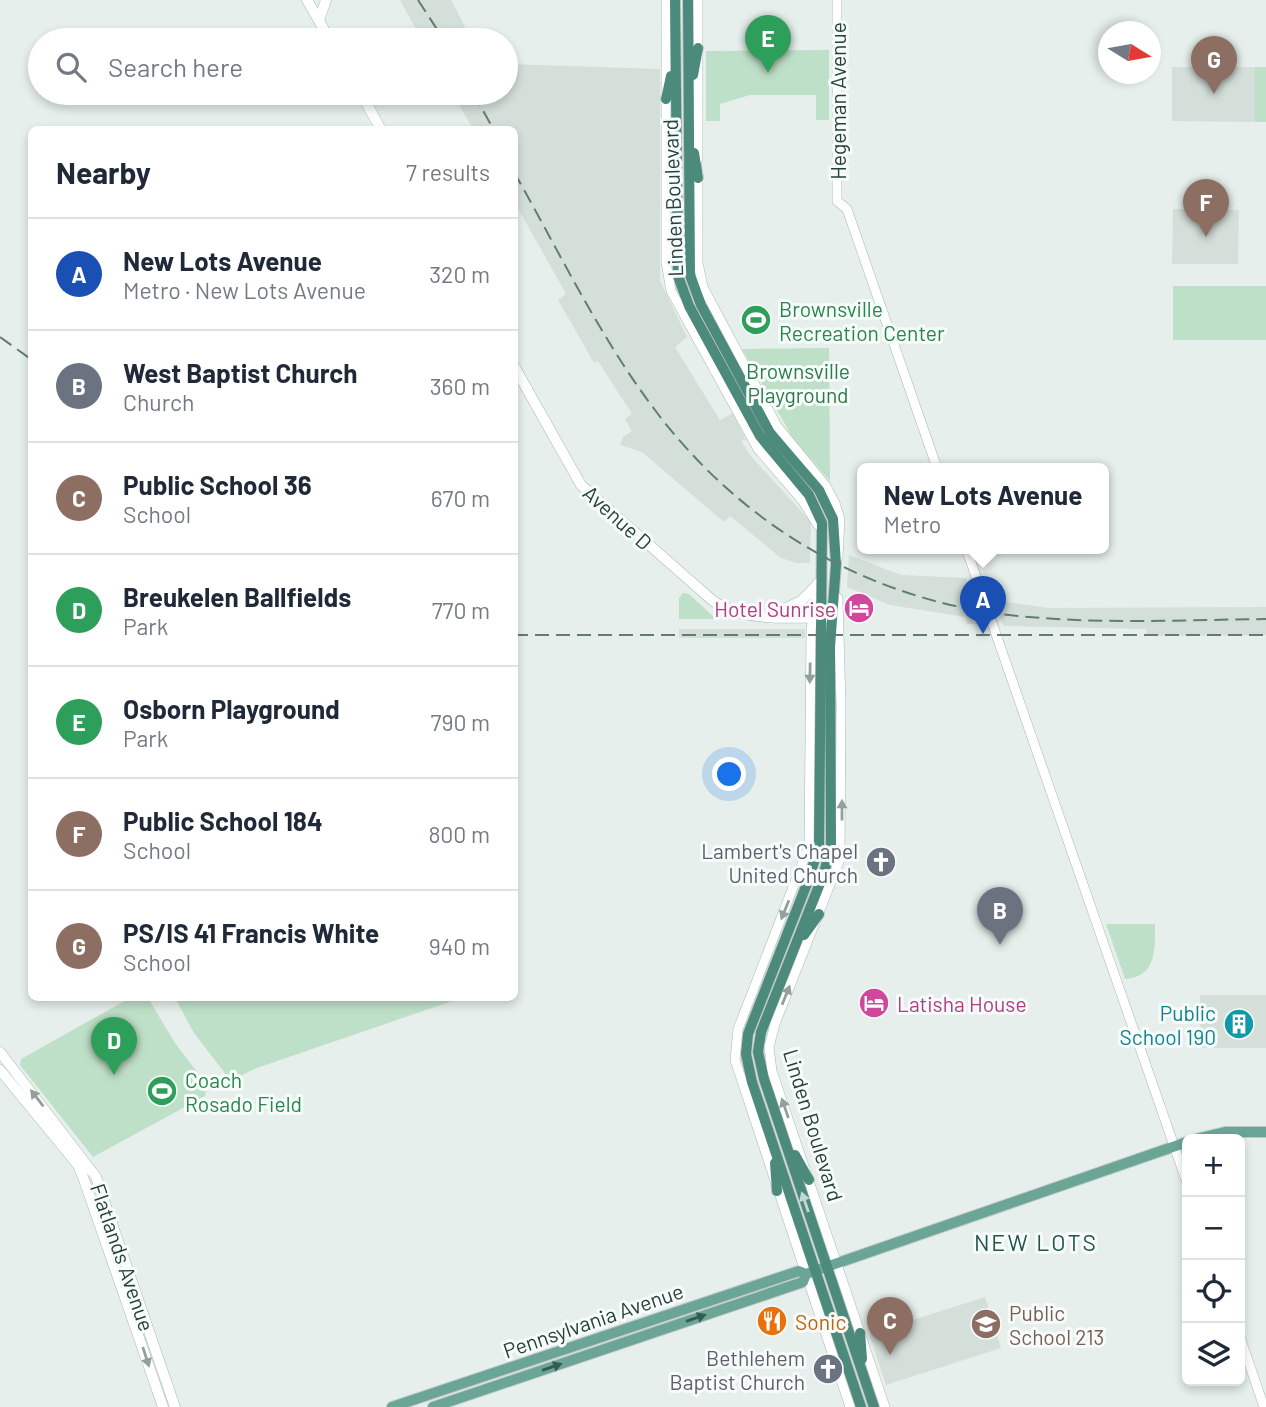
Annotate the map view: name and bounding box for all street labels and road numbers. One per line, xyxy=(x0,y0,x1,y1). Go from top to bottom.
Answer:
street label: Hegeman Avenue xyxy=(825,22,850,180)
street label: Linden Boulevard xyxy=(657,119,687,277)
street label: Avenue D xyxy=(578,480,658,554)
street label: Linden Boulevard xyxy=(779,1046,849,1204)
street label: Flatlands Avenue xyxy=(86,1180,160,1334)
street label: Pennsylvania Avenue xyxy=(500,1277,686,1363)

